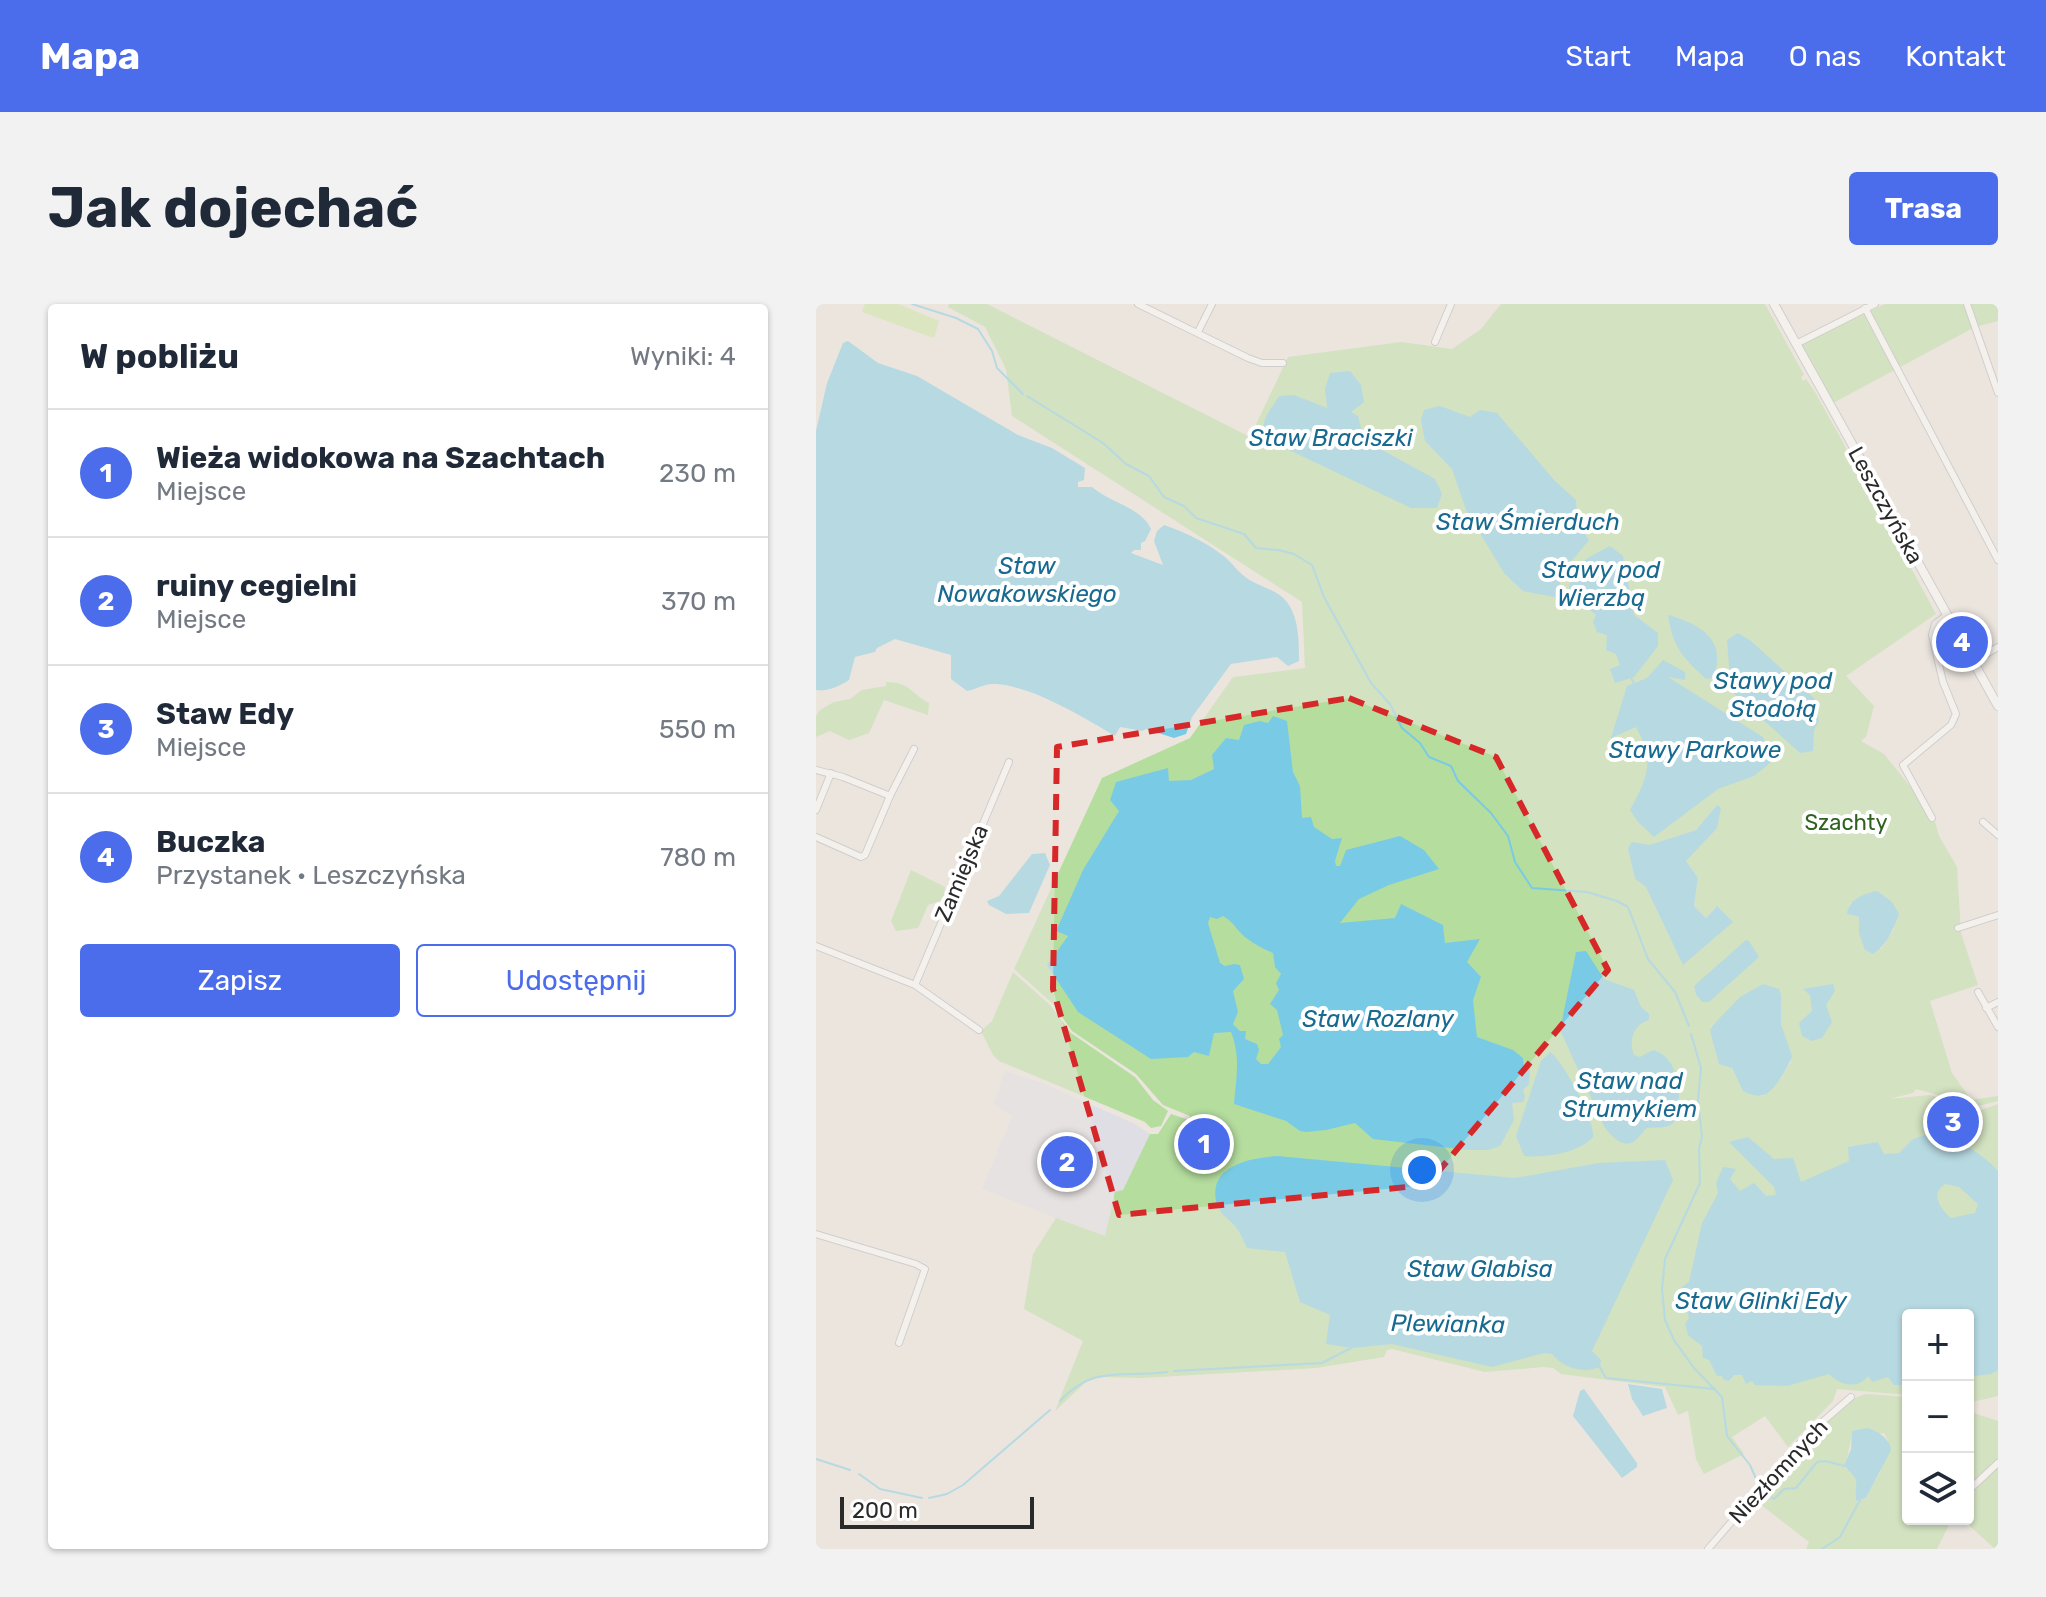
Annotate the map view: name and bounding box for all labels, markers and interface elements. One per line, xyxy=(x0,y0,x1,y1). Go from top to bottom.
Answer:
text: Mapa xyxy=(40,33,140,79)
text: Start xyxy=(1566,40,1631,73)
text: Mapa xyxy=(1675,40,1745,73)
text: O nas xyxy=(1789,40,1861,73)
text: Kontakt xyxy=(1905,40,2006,73)
button: Trasa xyxy=(1849,172,1998,245)
text: Jak dojechać xyxy=(48,175,418,241)
text: W pobliżu xyxy=(80,336,239,377)
text: Wyniki: 4 xyxy=(630,341,736,372)
water label: Staw Braciszki xyxy=(1249,424,1414,452)
text: Wieża widokowa na Szachtach xyxy=(156,440,605,476)
street label: Leszczyńska xyxy=(1842,442,1929,569)
text: 1 xyxy=(100,458,112,489)
text: 230 m xyxy=(659,458,736,489)
text: Miejsce xyxy=(156,476,246,507)
water label: Staw Śmierduch xyxy=(1436,508,1620,536)
water label: Staw Nowakowskiego xyxy=(937,552,1117,608)
water label: Stawy pod Wierzbą xyxy=(1542,556,1661,612)
text: ruiny cegielni xyxy=(156,568,357,604)
text: 2 xyxy=(98,586,114,617)
text: 370 m xyxy=(661,586,736,617)
text: Miejsce xyxy=(156,604,246,635)
pin: 4 xyxy=(1936,612,1988,672)
water label: Stawy pod Stodołą xyxy=(1714,667,1833,723)
text: Staw Edy xyxy=(156,696,294,732)
text: 3 xyxy=(97,714,115,745)
text: 550 m xyxy=(659,714,736,745)
text: Miejsce xyxy=(156,732,246,763)
water label: Stawy Parkowe xyxy=(1609,736,1781,764)
park label: Szachty xyxy=(1804,809,1888,836)
street label: Zamiejska xyxy=(929,821,994,926)
text: Buczka xyxy=(156,824,266,860)
text: 4 xyxy=(97,842,115,873)
text: 780 m xyxy=(660,842,736,873)
text: Przystanek · Leszczyńska xyxy=(156,860,466,891)
button: Zapisz xyxy=(80,944,400,1017)
button: Udostępnij xyxy=(416,944,736,1017)
water label: Staw Rozlany xyxy=(1302,1005,1454,1033)
water label: Staw nad Strumykiem xyxy=(1563,1067,1697,1123)
pin: 3 xyxy=(1927,1092,1979,1152)
pin: 1 xyxy=(1178,1114,1230,1174)
pin: 2 xyxy=(1041,1132,1093,1192)
your location xyxy=(1402,1150,1442,1190)
water label: Staw Glabisa xyxy=(1407,1255,1553,1283)
water label: Staw Glinki Edy xyxy=(1675,1287,1848,1315)
water label: Plewianka xyxy=(1391,1309,1505,1339)
map controls xyxy=(1902,1309,1974,1525)
button: + xyxy=(1902,1309,1974,1381)
button: − xyxy=(1902,1381,1974,1453)
street label: Niezłomnych xyxy=(1723,1414,1833,1529)
button: layers xyxy=(1902,1453,1974,1525)
scale bar xyxy=(840,1493,1034,1529)
text: 200 m xyxy=(852,1497,918,1524)

